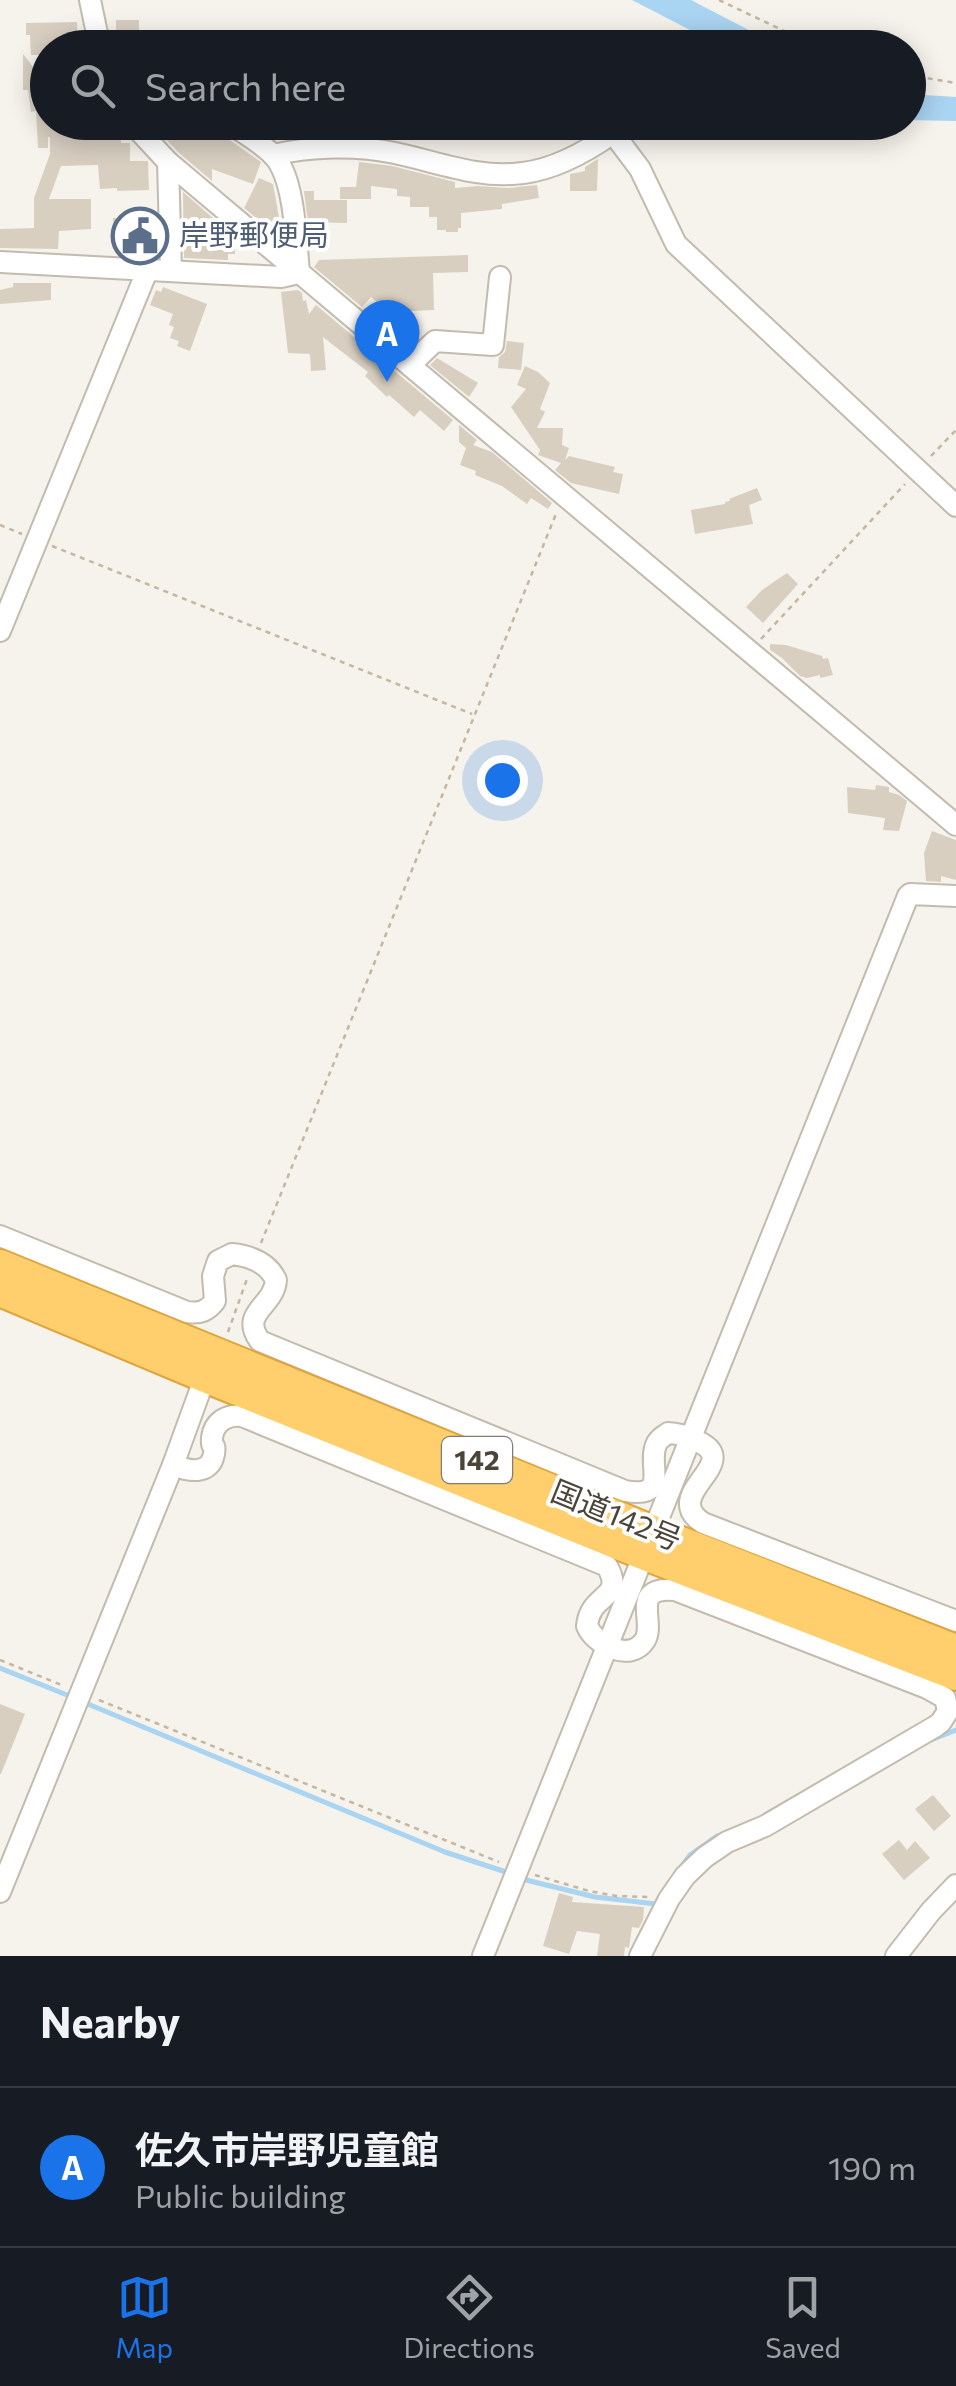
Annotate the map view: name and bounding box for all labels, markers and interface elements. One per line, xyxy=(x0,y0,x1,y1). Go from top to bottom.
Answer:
search box xyxy=(30,30,926,140)
icon: search xyxy=(65,58,120,113)
text: Search here xyxy=(145,62,346,109)
public building icon: 岸野郵便局 xyxy=(110,206,170,266)
place label: 岸野郵便局 xyxy=(179,215,329,252)
pin: A xyxy=(354,300,420,382)
your location xyxy=(477,755,528,806)
road number: 142 xyxy=(442,1437,512,1483)
street label: 国道142号 xyxy=(546,1471,687,1557)
text: Nearby xyxy=(40,1995,180,2047)
text: 佐久市岸野児童館 xyxy=(135,2125,439,2172)
text: A xyxy=(61,2147,84,2187)
text: 190 m xyxy=(828,2147,916,2187)
text: Public building xyxy=(135,2175,346,2215)
tab: Map xyxy=(115,2270,173,2364)
tab: Directions xyxy=(403,2270,535,2364)
tab: Saved xyxy=(765,2270,841,2364)

